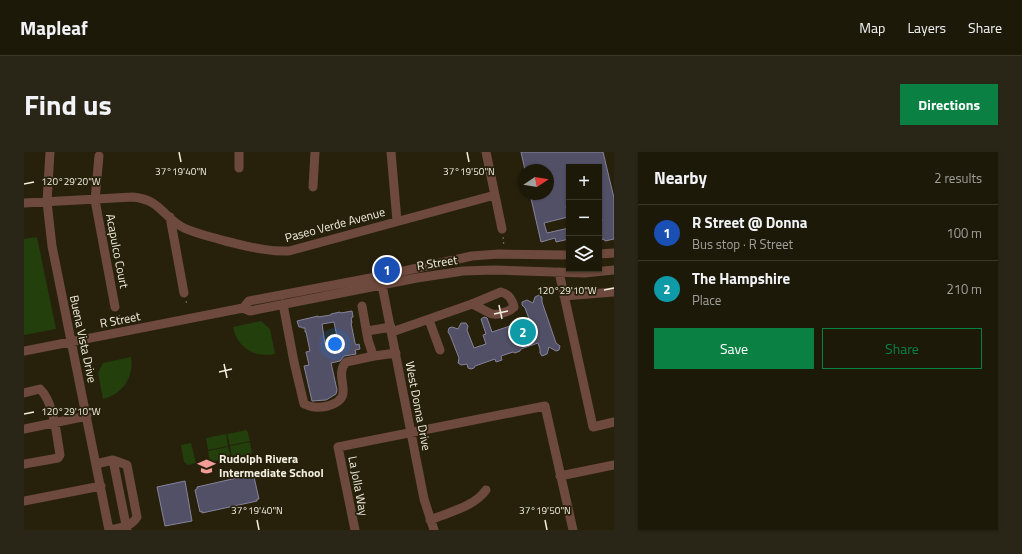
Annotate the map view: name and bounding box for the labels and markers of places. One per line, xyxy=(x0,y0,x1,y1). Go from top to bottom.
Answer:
pin: 1 xyxy=(374,255,400,285)
pin: 2 xyxy=(510,317,536,347)
place label: Rudolph Rivera Intermediate School xyxy=(219,449,324,482)
school or university icon: Rudolph Rivera Intermediate School xyxy=(196,456,216,476)

